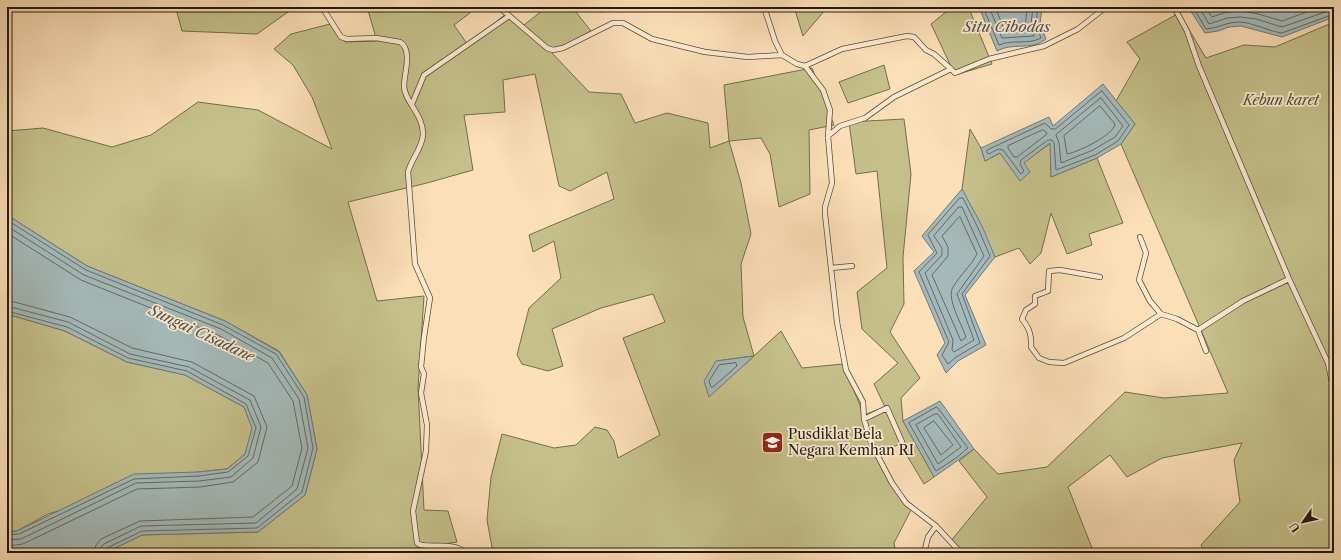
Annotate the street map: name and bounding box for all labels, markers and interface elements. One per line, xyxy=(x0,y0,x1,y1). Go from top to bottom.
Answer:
water label: Situ Cibodas xyxy=(962,17,1051,36)
park label: Kebun karet xyxy=(1242,91,1320,109)
water label: Sungai Cisadane xyxy=(145,300,259,366)
place label: Pusdiklat Bela Negara Kemhan RI xyxy=(788,425,914,459)
school or university icon: Pusdiklat Bela Negara Kemhan RI xyxy=(760,429,786,455)
north arrow xyxy=(1283,502,1323,542)
text: U xyxy=(1286,520,1303,535)

